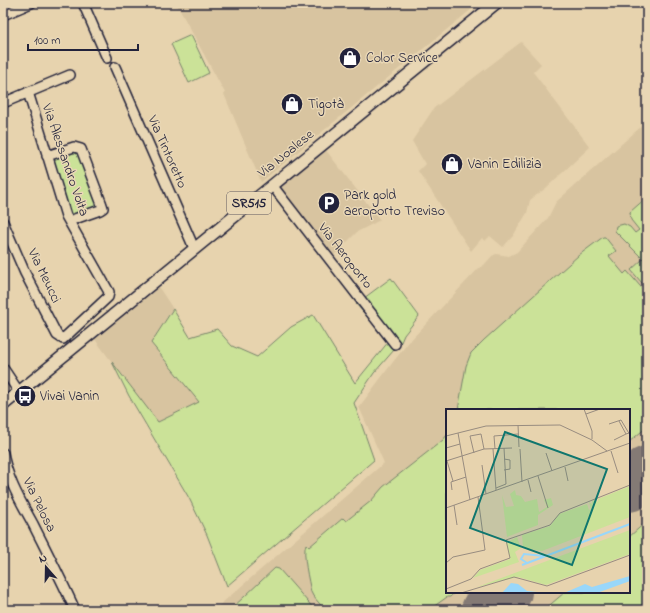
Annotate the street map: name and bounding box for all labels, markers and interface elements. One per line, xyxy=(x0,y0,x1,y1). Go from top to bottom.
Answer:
scale bar xyxy=(28,26,138,52)
text: 100 m xyxy=(34,32,61,50)
shop icon: Color Service xyxy=(337,45,363,71)
place label: Color Service xyxy=(366,48,439,69)
shop icon: Tigotà xyxy=(279,91,305,117)
place label: Tigotà xyxy=(308,94,344,116)
street label: Via Alessandro Volta xyxy=(36,100,94,219)
street label: Via Tintoretto xyxy=(141,111,192,192)
street label: Via Noalese xyxy=(253,124,319,184)
shop icon: Vanin Edilizia xyxy=(439,151,465,177)
place label: Vanin Edilizia xyxy=(467,154,542,175)
place label: Park gold aeroporto Treviso xyxy=(344,185,445,222)
parking icon: Park gold aeroporto Treviso xyxy=(316,190,342,216)
road number: SR515 xyxy=(227,192,271,214)
street label: Via Aeroporto xyxy=(312,218,377,293)
street label: Via Meucci xyxy=(21,244,66,307)
bus stop icon: Vivai Vanin xyxy=(12,383,38,409)
place label: Vivai Vanin xyxy=(39,386,99,407)
inset map xyxy=(446,409,630,593)
street label: Via Pelosa xyxy=(16,473,61,536)
north arrow xyxy=(26,547,66,587)
text: N xyxy=(37,550,49,567)

